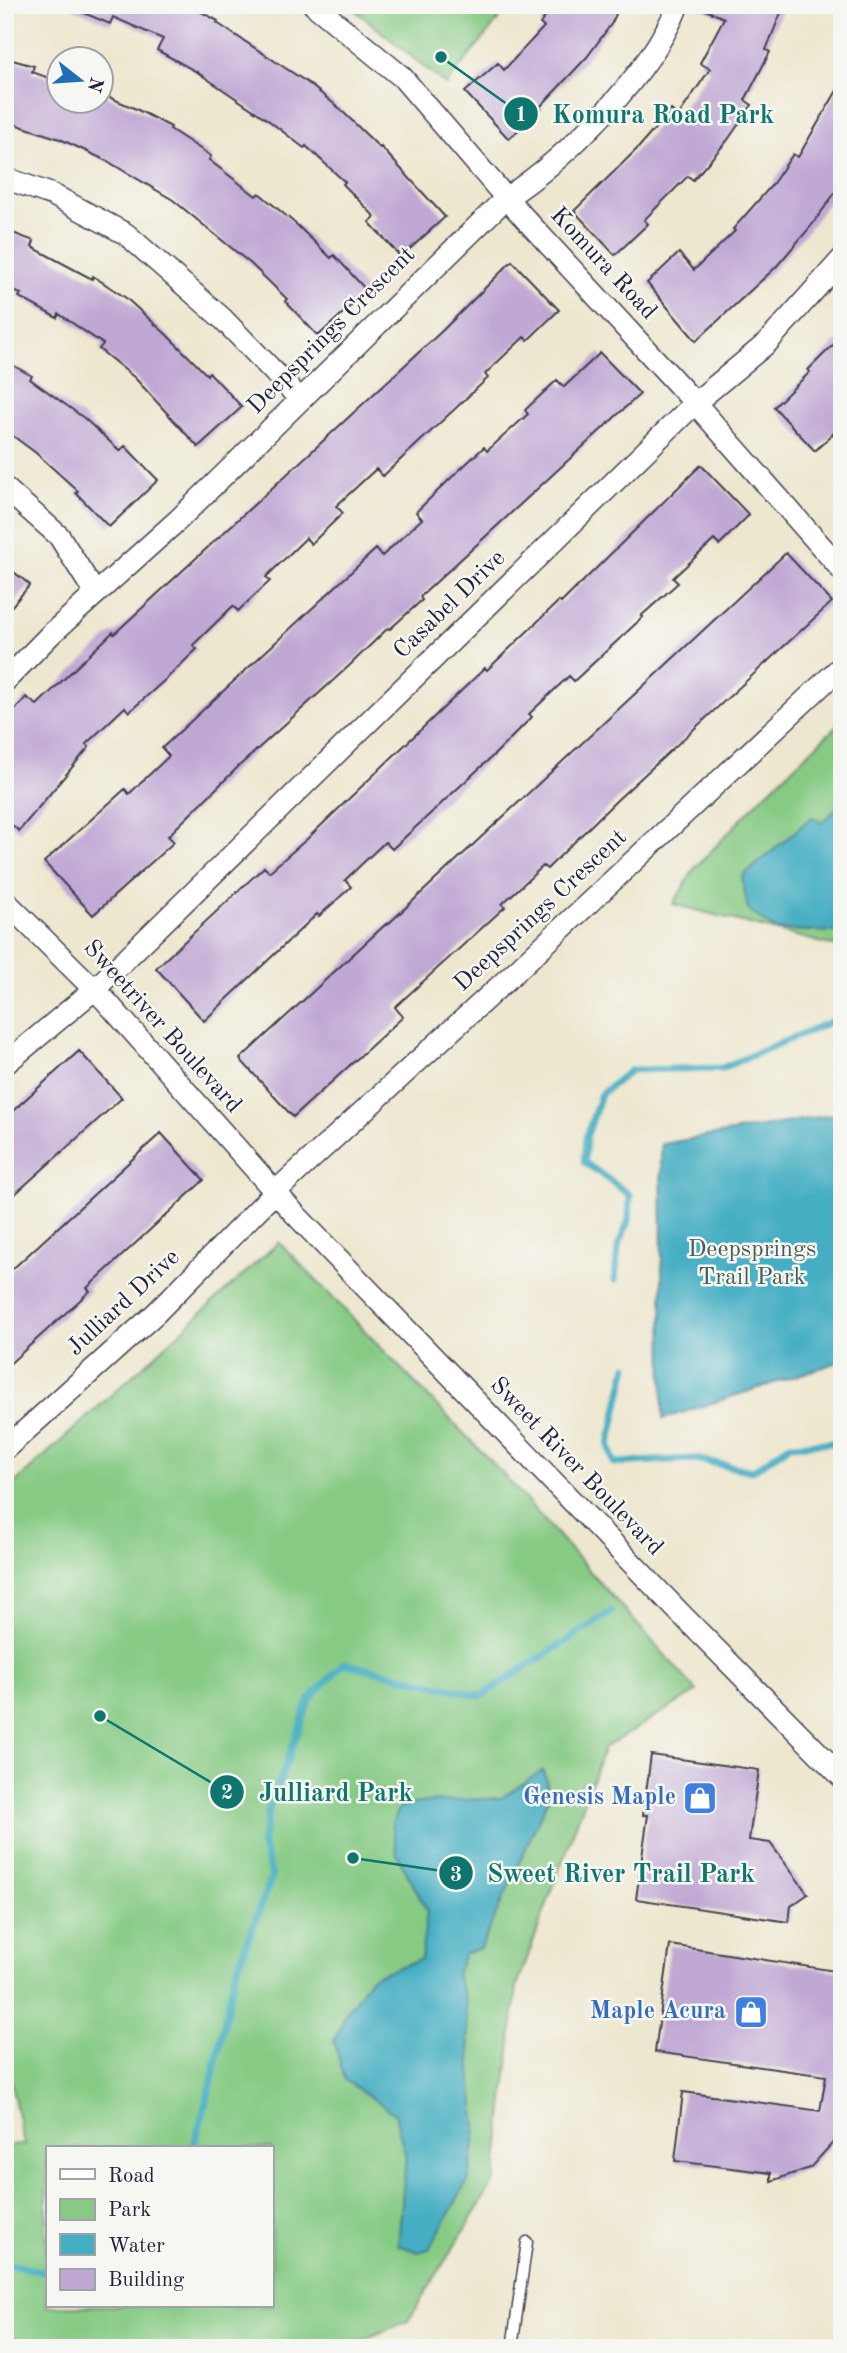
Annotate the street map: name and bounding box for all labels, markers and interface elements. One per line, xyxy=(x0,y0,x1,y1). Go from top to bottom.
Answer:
north arrow xyxy=(46,46,116,116)
text: N xyxy=(83,75,105,94)
callout: Komura Road Park xyxy=(503,90,789,137)
text: Komura Road Park xyxy=(552,103,775,129)
text: 1 xyxy=(515,105,527,126)
street label: Komura Road xyxy=(545,203,661,325)
street label: Deepsprings Crescent xyxy=(244,243,420,419)
street label: Casabel Drive xyxy=(390,546,510,664)
street label: Deepsprings Crescent xyxy=(450,825,632,997)
street label: Sweetriver Boulevard xyxy=(78,936,246,1118)
park label: Deepsprings Trail Park xyxy=(688,1238,816,1290)
street label: Julliard Drive xyxy=(63,1245,185,1361)
street label: Sweet River Boulevard xyxy=(485,1373,667,1561)
callout: Julliard Park xyxy=(210,1768,427,1815)
shop icon: Genesis Maple xyxy=(681,1779,719,1817)
text: Julliard Park xyxy=(259,1781,413,1807)
text: 2 xyxy=(221,1783,233,1804)
place label: Genesis Maple xyxy=(523,1786,676,1810)
callout: Sweet River Trail Park xyxy=(438,1850,770,1897)
text: Sweet River Trail Park xyxy=(487,1862,756,1888)
text: 3 xyxy=(450,1865,462,1886)
shop icon: Maple Acura xyxy=(732,1993,770,2031)
place label: Maple Acura xyxy=(590,2000,726,2024)
legend xyxy=(46,2146,273,2308)
text: Road xyxy=(108,2166,155,2187)
text: Park xyxy=(108,2200,151,2221)
text: Water xyxy=(108,2236,165,2257)
text: Building xyxy=(108,2270,185,2291)

